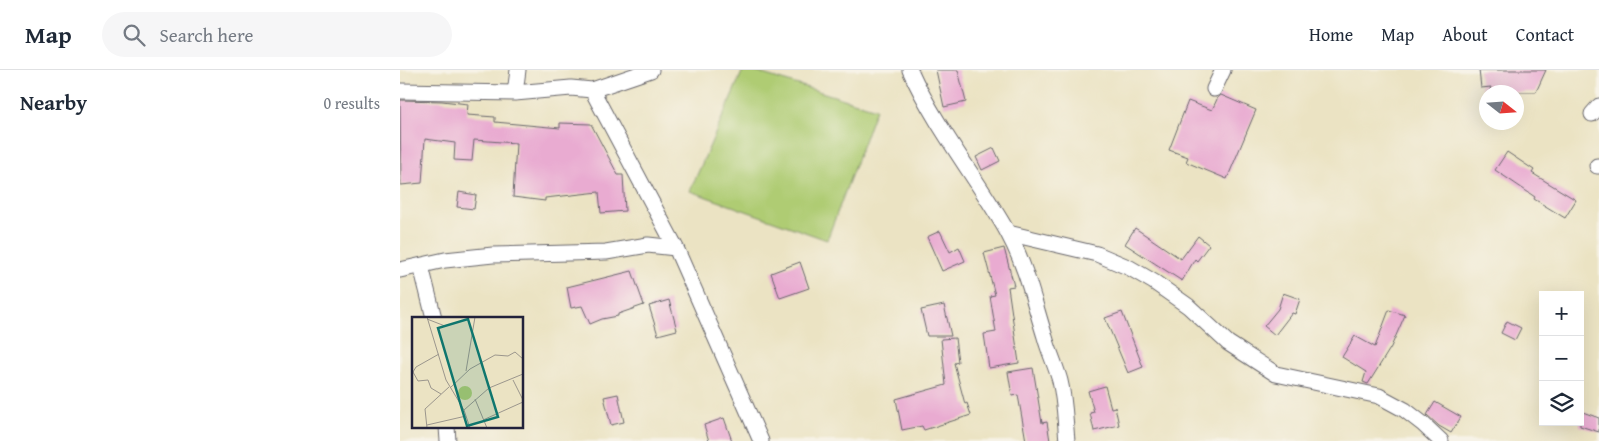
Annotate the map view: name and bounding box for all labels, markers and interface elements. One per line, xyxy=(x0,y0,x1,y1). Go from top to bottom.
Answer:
search box xyxy=(102,12,452,57)
text: Map xyxy=(25,17,72,52)
icon: search xyxy=(120,21,148,49)
text: Search here xyxy=(160,21,253,49)
text: Home xyxy=(1309,21,1353,48)
text: Map xyxy=(1381,21,1414,48)
text: About xyxy=(1442,21,1488,48)
text: Contact xyxy=(1516,21,1574,48)
north arrow xyxy=(1479,85,1524,130)
text: Nearby xyxy=(20,87,87,118)
text: 0 results xyxy=(323,91,380,115)
map controls xyxy=(1539,291,1584,426)
button: + xyxy=(1539,291,1584,336)
inset map xyxy=(412,317,524,428)
button: − xyxy=(1539,336,1584,381)
button: layers xyxy=(1539,381,1584,426)

